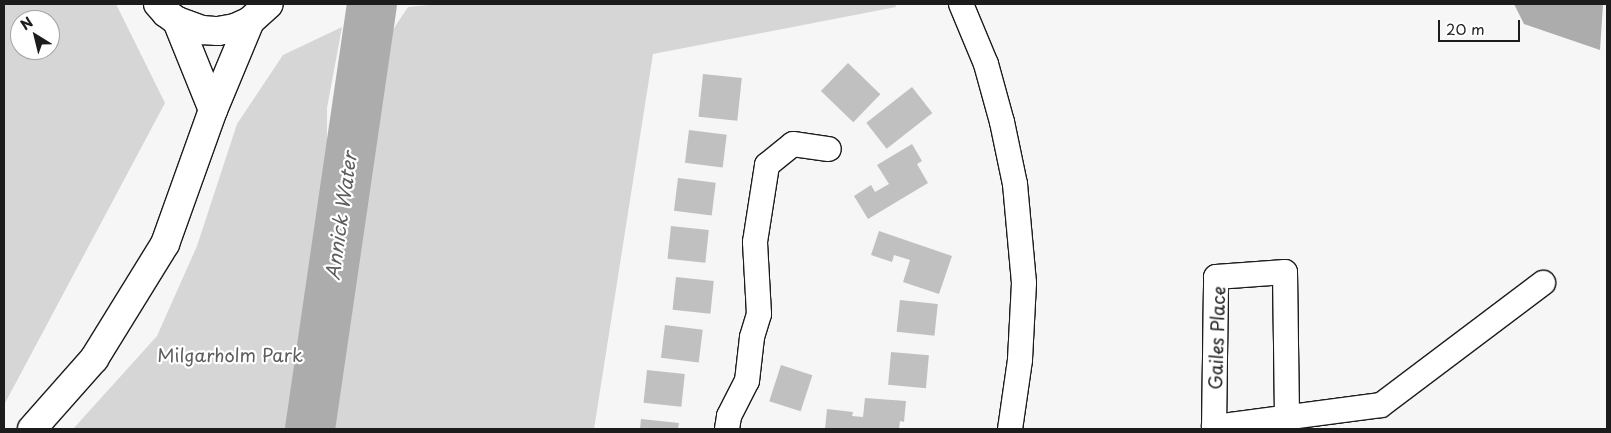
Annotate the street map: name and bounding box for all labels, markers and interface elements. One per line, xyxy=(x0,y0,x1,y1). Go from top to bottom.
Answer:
north arrow xyxy=(10,10,60,60)
scale bar xyxy=(1441,10,1524,42)
text: N xyxy=(16,12,37,35)
text: 20 m xyxy=(1446,17,1485,40)
water label: Annick Water xyxy=(321,151,361,281)
street label: Gailes Place xyxy=(1204,285,1230,391)
park label: Milgarholm Park xyxy=(157,344,303,366)

